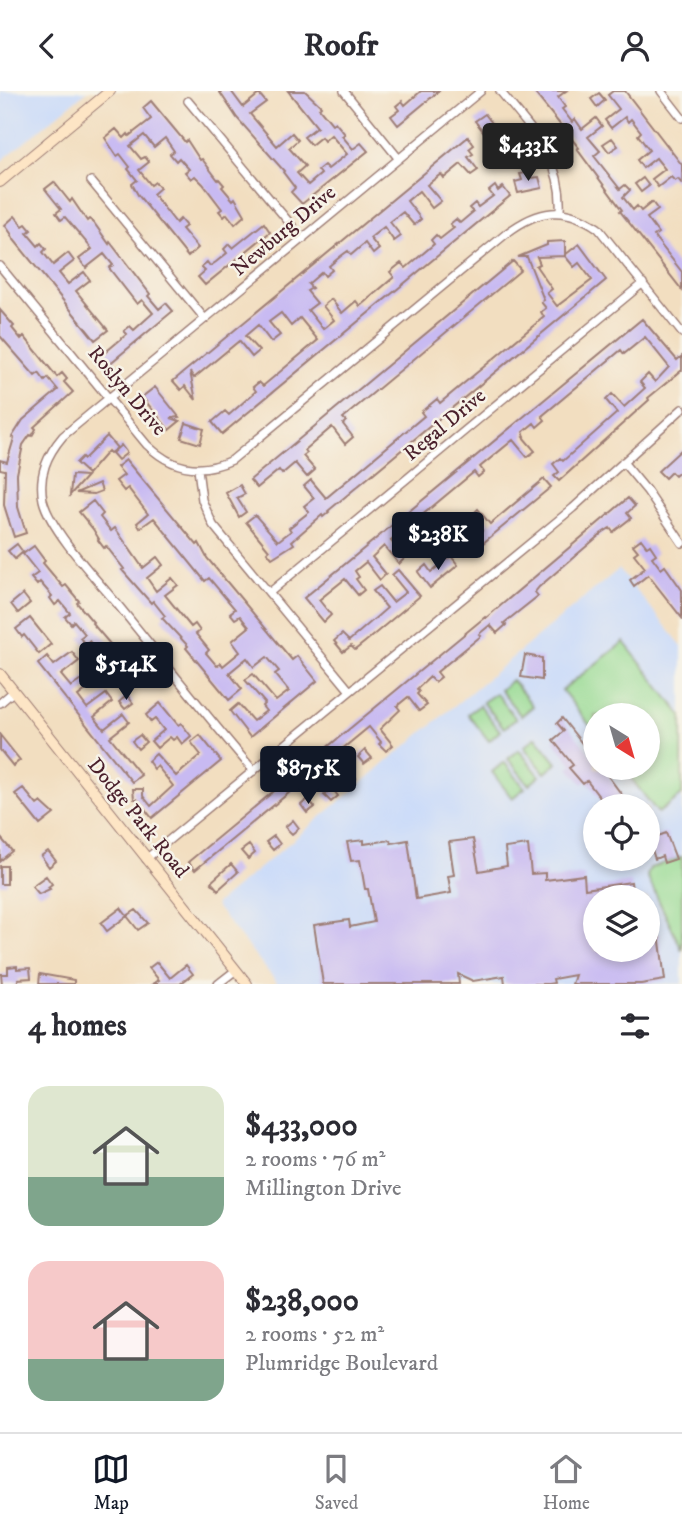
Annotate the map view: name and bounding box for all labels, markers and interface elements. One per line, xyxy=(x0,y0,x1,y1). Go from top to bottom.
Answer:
text: Roofr xyxy=(304,26,378,66)
icon: back xyxy=(28,27,66,65)
icon: person xyxy=(616,27,654,65)
pin: $433K xyxy=(479,123,577,183)
text: $433K xyxy=(498,131,558,160)
street label: Newburg Drive xyxy=(227,180,342,282)
street label: Roslyn Drive xyxy=(82,341,172,441)
street label: Regal Drive xyxy=(399,383,492,467)
pin: $238K xyxy=(389,512,487,572)
text: $238K xyxy=(408,520,468,549)
pin: $514K xyxy=(77,643,175,702)
text: $514K xyxy=(95,650,157,679)
north arrow xyxy=(583,703,660,781)
map controls xyxy=(583,703,660,962)
pin: $875K xyxy=(259,747,357,806)
street label: Dodge Park Road xyxy=(82,753,195,884)
text: $875K xyxy=(276,754,340,783)
button: locate xyxy=(583,794,660,871)
button: layers xyxy=(583,885,660,962)
icon: filters xyxy=(616,1007,654,1045)
text: 4 homes xyxy=(28,1008,127,1045)
text: $433,000 xyxy=(245,1108,358,1145)
icon: home xyxy=(84,1114,168,1198)
text: 2 rooms · 76 m² xyxy=(245,1145,385,1174)
text: Millington Drive xyxy=(245,1174,402,1203)
text: $238,000 xyxy=(245,1283,359,1320)
icon: home xyxy=(84,1289,168,1373)
text: 2 rooms · 52 m² xyxy=(245,1320,384,1349)
text: Plumridge Boulevard xyxy=(245,1349,438,1378)
tab: Map xyxy=(92,1450,130,1515)
tab: Saved xyxy=(315,1450,358,1515)
tab: Home xyxy=(543,1450,590,1515)

